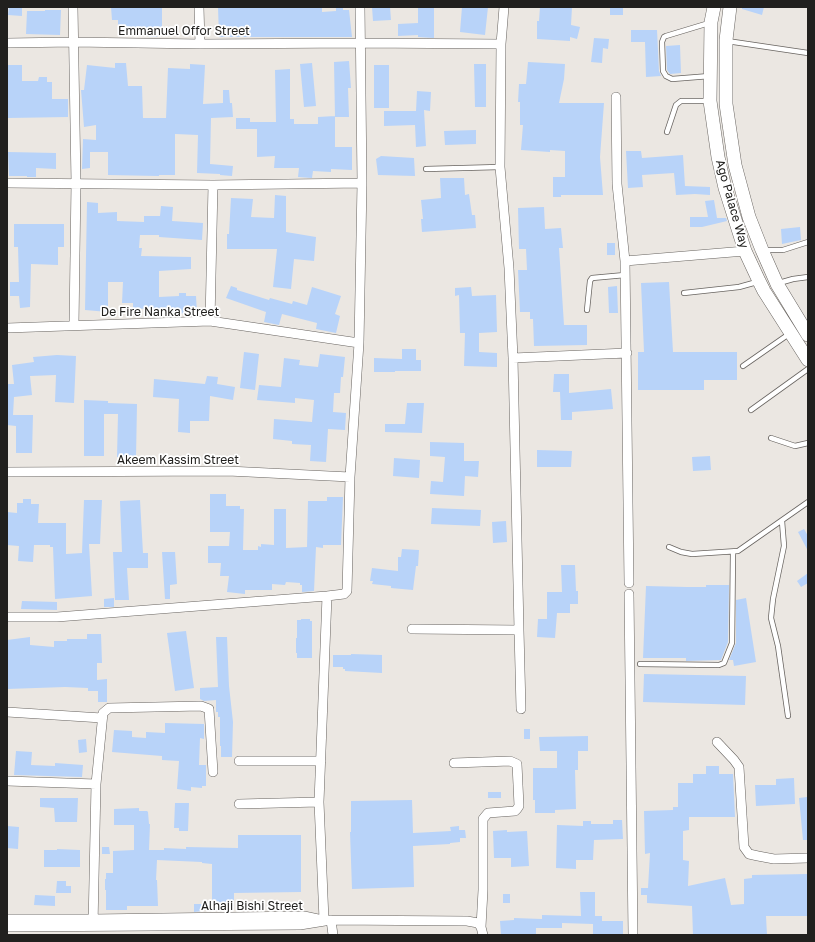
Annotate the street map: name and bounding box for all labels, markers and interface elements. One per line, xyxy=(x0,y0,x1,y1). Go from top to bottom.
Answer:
street label: Emmanuel Offor Street xyxy=(118,24,250,38)
street label: Ago Palace Way xyxy=(712,158,752,250)
street label: De Fire Nanka Street xyxy=(101,305,219,319)
street label: Akeem Kassim Street xyxy=(117,453,239,467)
street label: Alhaji Bishi Street xyxy=(201,899,303,913)

